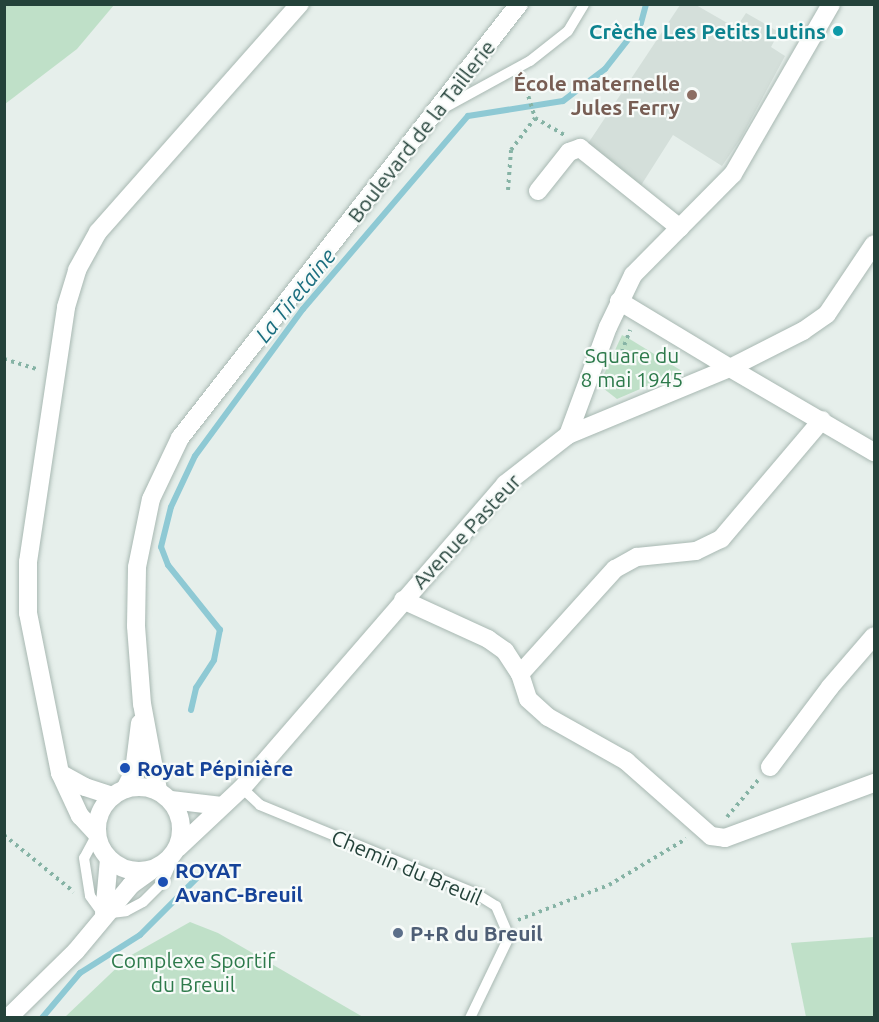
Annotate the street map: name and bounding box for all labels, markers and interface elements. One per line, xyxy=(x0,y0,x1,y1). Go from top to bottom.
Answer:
place label: Crèche Les Petits Lutins xyxy=(589,18,826,44)
marker: Crèche Les Petits Lutins xyxy=(831,24,845,38)
street label: Boulevard de la Taillerie xyxy=(342,35,500,227)
place label: École maternelle Jules Ferry xyxy=(514,70,680,120)
marker: École maternelle Jules Ferry xyxy=(685,88,699,102)
water label: La Tiretaine xyxy=(249,243,341,347)
park label: Square du 8 mai 1945 xyxy=(581,342,683,392)
street label: Avenue Pasteur xyxy=(406,468,526,594)
place label: Royat Pépinière xyxy=(137,755,293,781)
marker: Royat Pépinière xyxy=(118,761,132,775)
street label: Chemin du Breuil xyxy=(328,824,486,910)
place label: ROYAT AvanC-Breuil xyxy=(175,857,303,907)
marker: ROYAT AvanC-Breuil xyxy=(156,875,170,889)
place label: P+R du Breuil xyxy=(410,920,543,946)
marker: P+R du Breuil xyxy=(391,926,405,940)
park label: Complexe Sportif du Breuil xyxy=(111,947,275,997)

